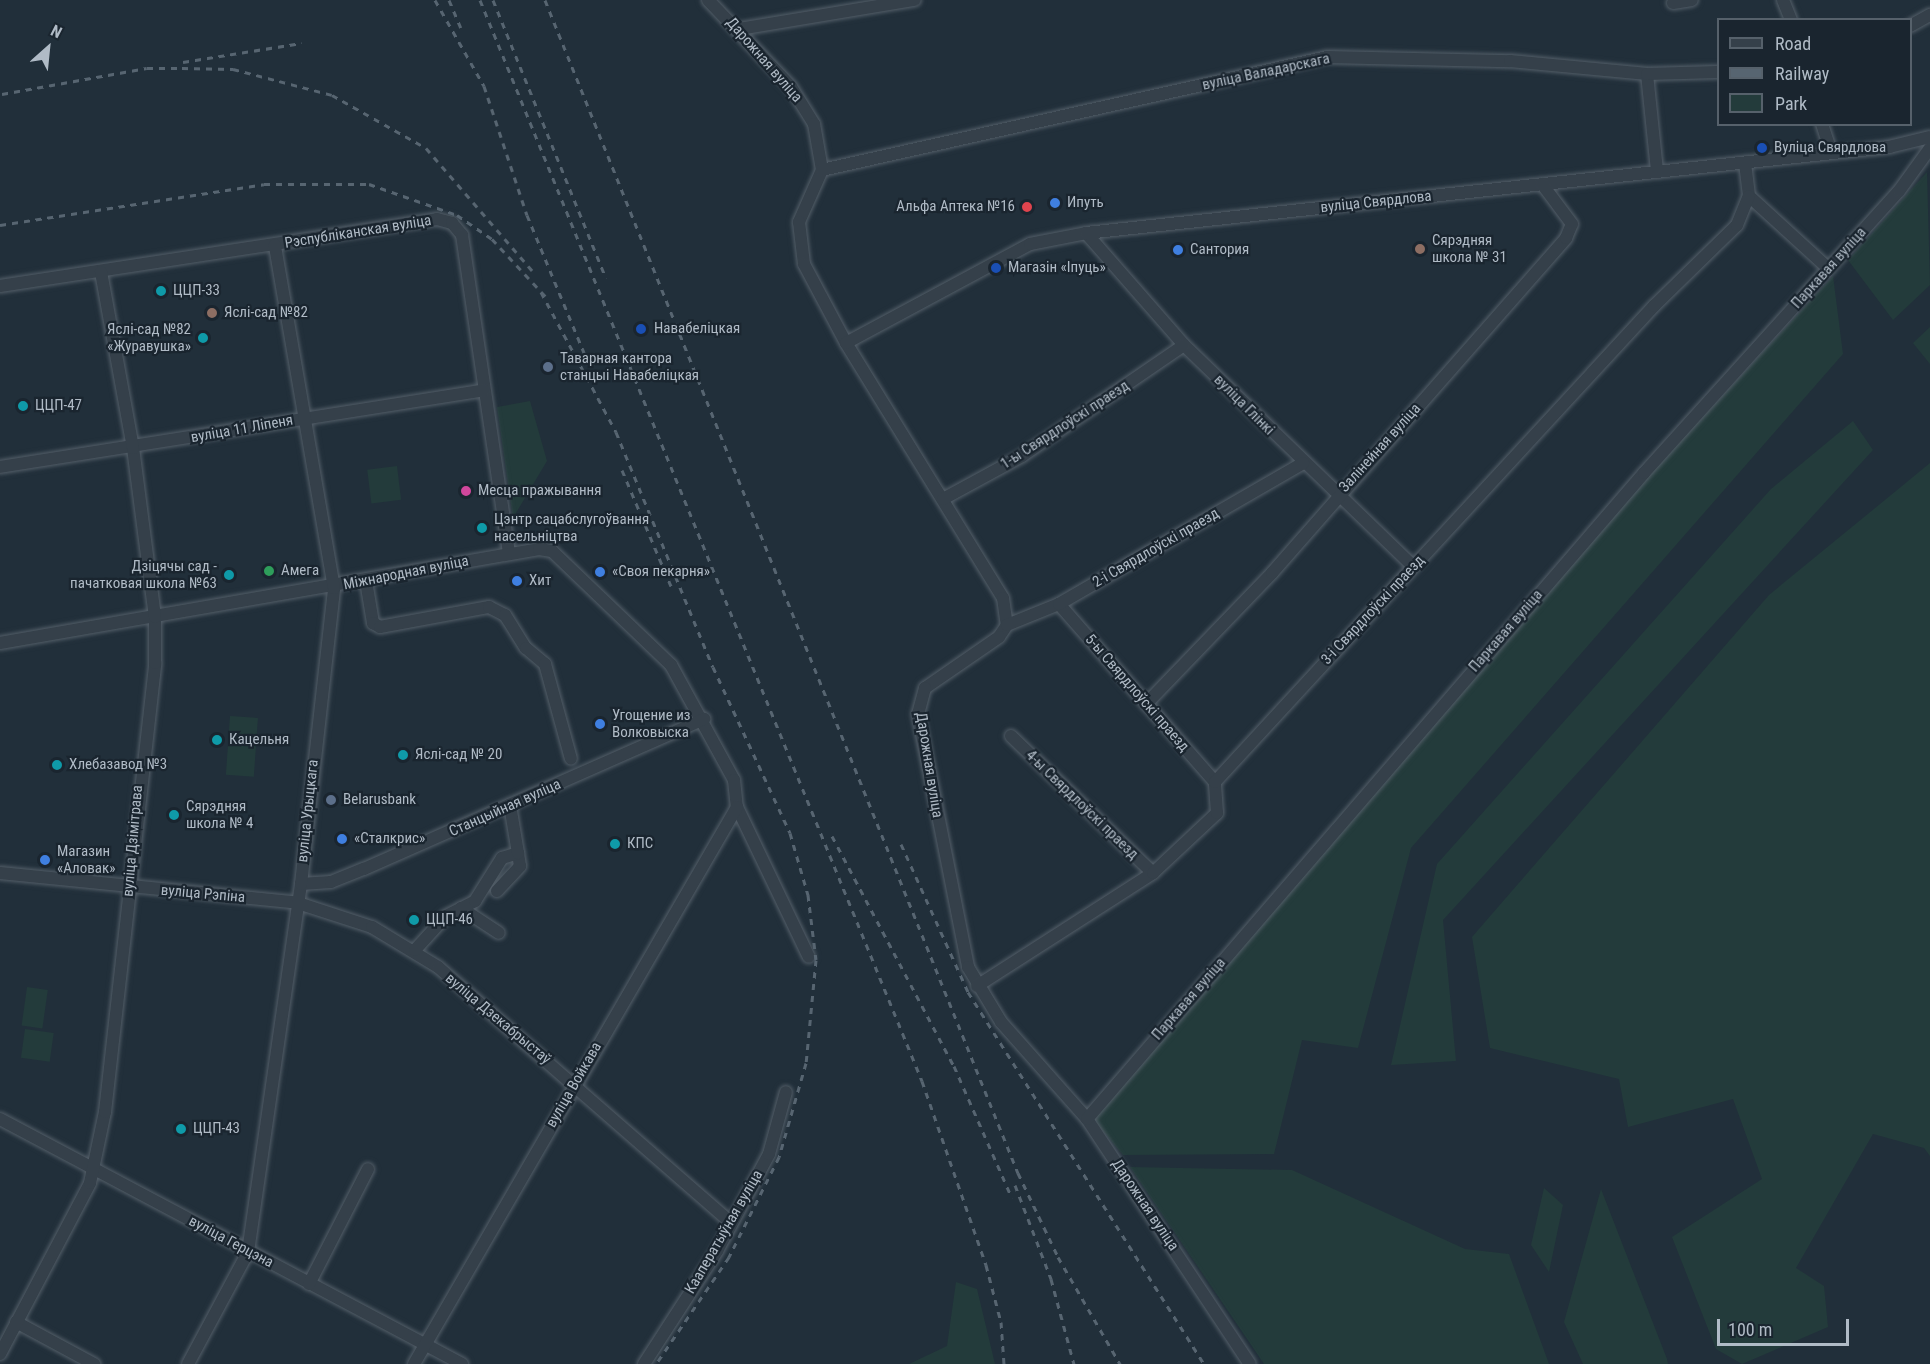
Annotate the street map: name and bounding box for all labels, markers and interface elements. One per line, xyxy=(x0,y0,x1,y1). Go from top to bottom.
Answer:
street label: Дарожная вуліца xyxy=(722,14,806,106)
north arrow xyxy=(18,18,78,78)
legend xyxy=(1717,18,1912,126)
text: N xyxy=(48,21,65,42)
text: Road xyxy=(1775,33,1811,54)
street label: вуліца Валадарскага xyxy=(1201,50,1331,94)
text: Railway xyxy=(1775,63,1829,84)
text: Park xyxy=(1775,93,1807,114)
place label: Вуліца Свярдлова xyxy=(1774,139,1886,157)
marker: Вуліца Свярдлова xyxy=(1755,141,1769,155)
street label: вуліца Свярдлова xyxy=(1320,187,1432,217)
place label: Ипуть xyxy=(1067,194,1104,212)
marker: Ипуть xyxy=(1048,196,1062,210)
place label: Альфа Аптека №16 xyxy=(896,198,1015,216)
marker: Альфа Аптека №16 xyxy=(1020,200,1034,214)
street label: Рэспубліканская вуліца xyxy=(283,212,433,252)
street label: Паркавая вуліца xyxy=(1788,224,1870,312)
place label: Сярэдняя школа № 31 xyxy=(1432,231,1507,266)
place label: Сантория xyxy=(1190,241,1249,259)
marker: Сярэдняя школа № 31 xyxy=(1413,242,1427,256)
marker: Сантория xyxy=(1171,243,1185,257)
place label: Магазін «Іпуць» xyxy=(1008,259,1106,277)
marker: Магазін «Іпуць» xyxy=(989,261,1003,275)
place label: ЦЦП-33 xyxy=(173,282,220,300)
marker: ЦЦП-33 xyxy=(154,284,168,298)
place label: Яслі-сад №82 xyxy=(224,304,308,322)
marker: Яслі-сад №82 xyxy=(205,306,219,320)
place label: Яслі-сад №82 «Журавушка» xyxy=(107,320,191,355)
marker: Навабеліцкая xyxy=(632,320,650,338)
place label: Навабеліцкая xyxy=(654,320,740,338)
marker: Яслі-сад №82 «Журавушка» xyxy=(196,331,210,345)
place label: Таварная кантора станцыі Навабеліцкая xyxy=(560,349,699,384)
marker: Таварная кантора станцыі Навабеліцкая xyxy=(541,360,555,374)
street label: вуліца Глінкі xyxy=(1210,371,1278,439)
street label: 1-ы Свярдлоўскі праезд xyxy=(997,377,1133,473)
place label: ЦЦП-47 xyxy=(35,397,82,415)
marker: ЦЦП-47 xyxy=(16,399,30,413)
street label: Залінейная вуліца xyxy=(1335,400,1425,496)
street label: вуліца 11 Ліпеня xyxy=(189,411,295,447)
place label: Месца пражывання xyxy=(478,482,601,500)
marker: Месца пражывання xyxy=(459,484,473,498)
street label: 2-і Свярдлоўскі праезд xyxy=(1090,504,1222,592)
place label: Цэнтр сацабслугоўвання насельніцтва xyxy=(494,510,649,545)
marker: Цэнтр сацабслугоўвання насельніцтва xyxy=(475,521,489,535)
street label: Міжнародная вуліца xyxy=(342,552,470,594)
street label: 3-і Свярдлоўскі праезд xyxy=(1318,552,1428,668)
place label: Дзіцячы сад - пачатковая школа №63 xyxy=(70,557,217,592)
place label: Амега xyxy=(281,562,319,580)
place label: «Своя пекарня» xyxy=(612,563,710,581)
marker: Амега xyxy=(262,564,276,578)
marker: «Своя пекарня» xyxy=(593,565,607,579)
marker: Дзіцячы сад - пачатковая школа №63 xyxy=(222,568,236,582)
place label: Хит xyxy=(529,572,551,590)
marker: Хит xyxy=(510,574,524,588)
street label: Паркавая вуліца xyxy=(1465,586,1547,676)
street label: 5-ы Свярдлоўскі праезд xyxy=(1081,631,1193,755)
place label: Угощение из Волковыска xyxy=(612,706,690,741)
street label: Дарожная вуліца xyxy=(912,711,946,819)
marker: Угощение из Волковыска xyxy=(593,717,607,731)
place label: Кацельня xyxy=(229,731,289,749)
marker: Кацельня xyxy=(210,733,224,747)
place label: Яслі-сад № 20 xyxy=(415,746,502,764)
street label: 4-ы Свярдлоўскі праезд xyxy=(1022,747,1142,863)
marker: Яслі-сад № 20 xyxy=(396,748,410,762)
place label: Хлебазавод №3 xyxy=(69,756,167,774)
marker: Хлебазавод №3 xyxy=(50,758,64,772)
street label: вуліца Урыцкага xyxy=(294,759,322,863)
street label: Станцыйная вуліца xyxy=(446,775,564,841)
street label: вуліца Дзімітрава xyxy=(119,784,147,898)
place label: Belarusbank xyxy=(343,791,416,809)
marker: Belarusbank xyxy=(324,793,338,807)
place label: Сярэдняя школа № 4 xyxy=(186,797,253,832)
marker: Сярэдняя школа № 4 xyxy=(167,808,181,822)
place label: «Сталкрис» xyxy=(354,830,425,848)
marker: «Сталкрис» xyxy=(335,832,349,846)
place label: КПС xyxy=(627,835,653,853)
marker: КПС xyxy=(608,837,622,851)
place label: Магазин «Аловак» xyxy=(57,842,115,877)
marker: Магазин «Аловак» xyxy=(38,853,52,867)
street label: вуліца Рэпіна xyxy=(160,881,246,907)
place label: ЦЦП-46 xyxy=(426,911,473,929)
marker: ЦЦП-46 xyxy=(407,913,421,927)
street label: Паркавая вуліца xyxy=(1148,954,1230,1044)
street label: вуліца Дзекабрыстаў xyxy=(442,970,554,1068)
street label: вуліца Войкава xyxy=(542,1039,606,1131)
place label: ЦЦП-43 xyxy=(193,1120,240,1138)
marker: ЦЦП-43 xyxy=(174,1122,188,1136)
street label: Дарожная вуліца xyxy=(1108,1156,1182,1254)
street label: Кааператыўная вуліца xyxy=(681,1167,767,1297)
street label: вуліца Герцэна xyxy=(186,1212,276,1272)
scale bar xyxy=(1720,1307,1852,1345)
text: 100 m xyxy=(1728,1319,1772,1340)

